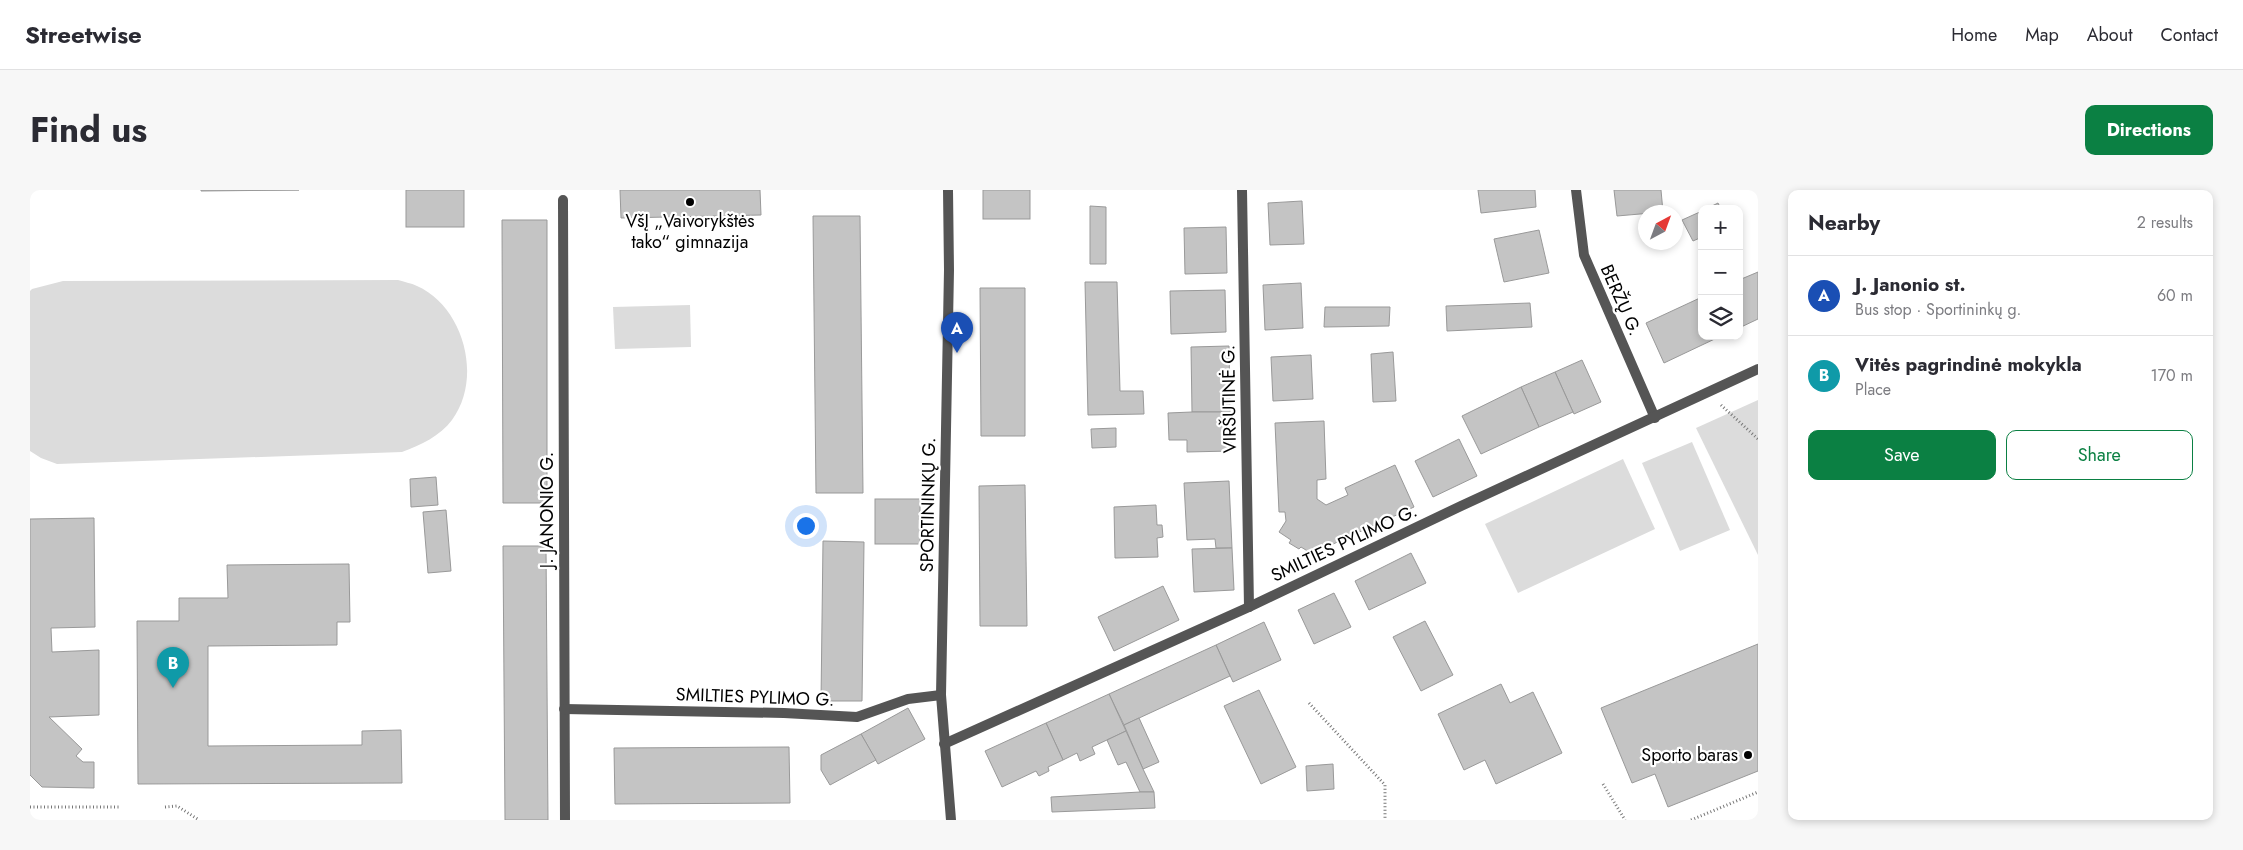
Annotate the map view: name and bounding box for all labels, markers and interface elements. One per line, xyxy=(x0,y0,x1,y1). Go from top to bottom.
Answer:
text: Streetwise xyxy=(25,17,142,52)
text: Home xyxy=(1951,22,1997,48)
text: Map xyxy=(2025,22,2059,48)
text: About xyxy=(2087,22,2132,48)
text: Contact xyxy=(2160,22,2218,48)
text: Find us xyxy=(30,105,147,155)
button: Directions xyxy=(2085,105,2213,155)
marker: VšĮ „Vaivorykštės tako“ gimnazija xyxy=(684,196,696,208)
north arrow xyxy=(1638,205,1683,250)
map controls xyxy=(1698,205,1743,340)
button: + xyxy=(1698,205,1743,250)
place label: VšĮ „Vaivorykštės tako“ gimnazija xyxy=(625,208,755,255)
text: Nearby xyxy=(1808,208,1880,238)
text: 2 results xyxy=(2137,211,2193,234)
button: − xyxy=(1698,250,1743,295)
street label: BERŽŲ G. xyxy=(1594,260,1648,340)
text: J. Janonio st. xyxy=(1855,271,1966,298)
text: A xyxy=(1818,284,1830,307)
text: 60 m xyxy=(2157,284,2193,307)
button: layers xyxy=(1698,295,1743,340)
text: Bus stop · Sportininkų g. xyxy=(1855,298,2021,321)
pin: A xyxy=(941,312,973,353)
street label: VIRŠUTINĖ G. xyxy=(1215,345,1243,453)
text: Vitės pagrindinė mokykla xyxy=(1855,351,2082,378)
text: B xyxy=(1819,364,1829,387)
text: 170 m xyxy=(2151,364,2193,387)
text: Place xyxy=(1855,378,1891,401)
button: Save xyxy=(1808,430,1996,480)
button: Share xyxy=(2006,430,2193,480)
street label: SPORTININKŲ G. xyxy=(914,437,942,573)
street label: J. JANONIO G. xyxy=(534,452,560,570)
street label: SMILTIES PYLIMO G. xyxy=(1267,498,1421,588)
your location xyxy=(793,513,819,539)
pin: B xyxy=(157,647,189,688)
street label: SMILTIES PYLIMO G. xyxy=(675,681,835,713)
place label: Sporto baras xyxy=(1641,742,1738,768)
marker: Sporto baras xyxy=(1742,749,1754,761)

